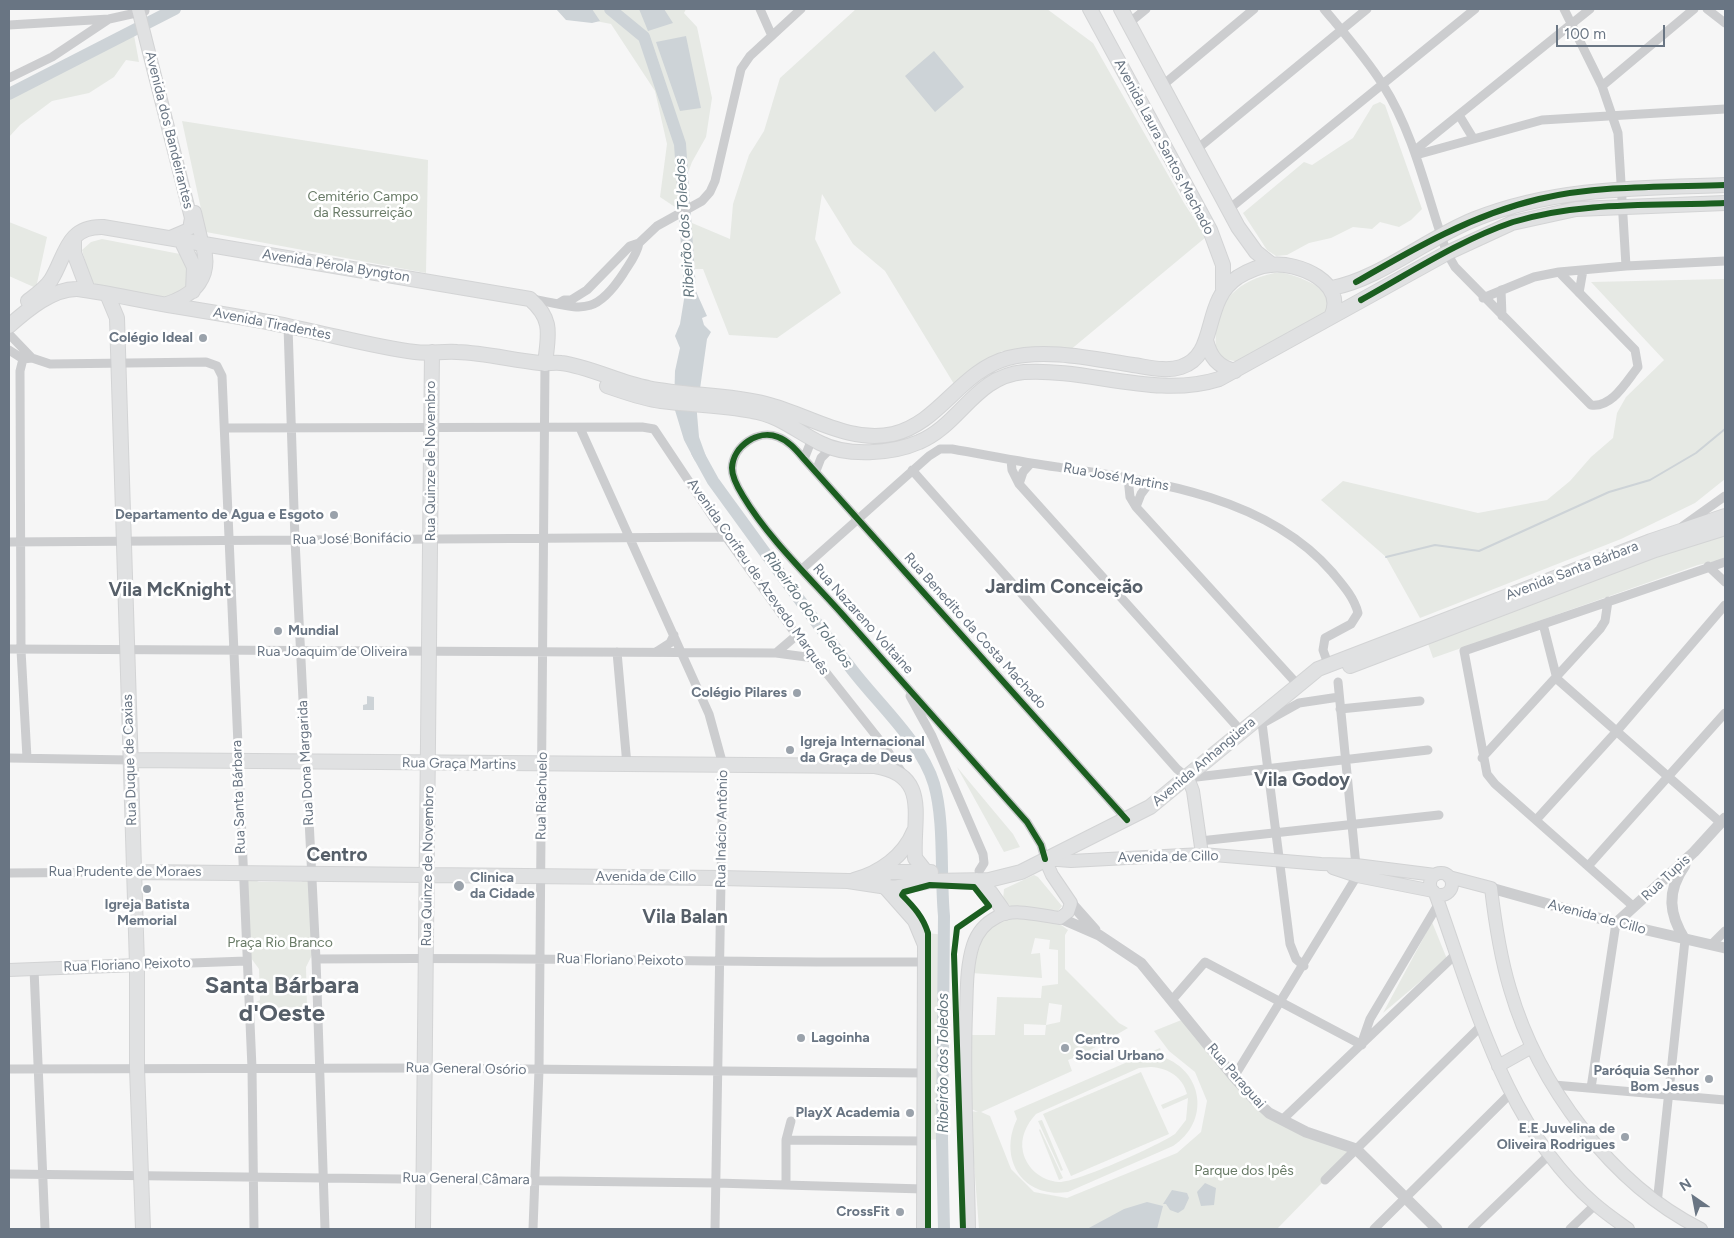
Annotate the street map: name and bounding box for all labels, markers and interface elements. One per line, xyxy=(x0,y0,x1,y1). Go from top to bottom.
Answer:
scale bar xyxy=(1559,15,1668,47)
text: 100 m xyxy=(1564,25,1606,43)
street label: Avenida dos Bandeirantes xyxy=(141,49,197,211)
street label: Avenida Laura Santos Machado xyxy=(1111,56,1217,238)
water label: Ribeirão dos Toledos xyxy=(671,157,699,299)
park label: Cemitério Campo da Ressurreição xyxy=(308,189,418,222)
street label: Avenida Pérola Byngton xyxy=(261,246,411,286)
street label: Avenida Tiradentes xyxy=(212,304,332,344)
place label: Colégio Ideal xyxy=(109,330,193,346)
marker: Colégio Ideal xyxy=(197,332,209,344)
street label: Rua Quinze de Novembro xyxy=(423,381,439,541)
street label: Rua José Martins xyxy=(1062,459,1170,495)
street label: Avenida Corifeu de Azevedo Marquês xyxy=(684,476,832,678)
place label: Departamento de Agua e Esgoto xyxy=(115,507,324,523)
marker: Departamento de Agua e Esgoto xyxy=(328,509,340,521)
street label: Rua José Bonifácio xyxy=(292,530,412,548)
street label: Avenida Santa Bárbara xyxy=(1503,538,1641,604)
water label: Ribeirão dos Toledos xyxy=(760,548,856,672)
street label: Rua Benedito da Costa Machado xyxy=(900,549,1050,713)
street label: Rua Nazareno Voltaine xyxy=(809,560,917,678)
district label: Jardim Conceição xyxy=(985,576,1143,598)
district label: Vila McKnight xyxy=(109,579,231,601)
place label: Mundial xyxy=(288,623,339,639)
marker: Mundial xyxy=(272,625,284,637)
street label: Rua Joaquim de Oliveira xyxy=(257,644,407,660)
place label: Colégio Pilares xyxy=(691,685,787,701)
marker: Colégio Pilares xyxy=(791,687,803,699)
street label: Rua Duque de Caxias xyxy=(119,694,141,826)
street label: Rua Dona Margarida xyxy=(294,700,318,826)
street label: Avenida Anhangüera xyxy=(1149,714,1259,810)
place label: Igreja Internacional da Graça de Deus xyxy=(800,734,925,766)
street label: Rua Santa Bárbara xyxy=(229,740,249,854)
marker: Igreja Internacional da Graça de Deus xyxy=(784,744,796,756)
street label: Rua Riachuelo xyxy=(533,752,551,840)
street label: Rua Graça Martins xyxy=(402,755,516,773)
district label: Vila Godoy xyxy=(1254,769,1350,791)
street label: Rua Inácio Antônio xyxy=(713,770,731,888)
street label: Rua Quinze de Novembro xyxy=(418,785,438,947)
district label: Centro xyxy=(307,844,367,866)
street label: Avenida de Cillo xyxy=(1117,848,1219,866)
street label: Rua Tupis xyxy=(1638,851,1694,905)
street label: Rua Prudente de Moraes xyxy=(48,864,202,880)
street label: Avenida de Cillo xyxy=(596,869,696,885)
place label: Clinica da Cidade xyxy=(470,870,535,902)
marker: Clinica da Cidade xyxy=(452,879,466,893)
marker: Igreja Batista Memorial xyxy=(141,883,153,895)
street label: Avenida de Cillo xyxy=(1546,896,1648,938)
place label: Igreja Batista Memorial xyxy=(104,897,190,930)
district label: Vila Balan xyxy=(642,906,728,928)
park label: Praça Rio Branco xyxy=(227,935,333,951)
street label: Rua Floriano Peixoto xyxy=(556,950,684,970)
street label: Rua Floriano Peixoto xyxy=(63,954,191,976)
district label: Santa Bárbara d'Oeste xyxy=(205,972,359,1028)
water label: Ribeirão dos Toledos xyxy=(935,993,953,1133)
place label: Lagoinha xyxy=(811,1030,870,1046)
marker: Lagoinha xyxy=(795,1032,807,1044)
place label: Centro Social Urbano xyxy=(1075,1032,1164,1064)
street label: Rua Paraguai xyxy=(1203,1040,1269,1112)
marker: Centro Social Urbano xyxy=(1059,1042,1071,1054)
street label: Rua General Osório xyxy=(405,1060,527,1078)
place label: Paróquia Senhor Bom Jesus xyxy=(1593,1063,1699,1096)
marker: Paróquia Senhor Bom Jesus xyxy=(1703,1073,1715,1085)
place label: PlayX Academia xyxy=(796,1105,900,1121)
marker: PlayX Academia xyxy=(904,1107,916,1119)
place label: E.E Juvelina de Oliveira Rodrigues xyxy=(1497,1121,1615,1154)
marker: E.E Juvelina de Oliveira Rodrigues xyxy=(1619,1131,1631,1143)
park label: Parque dos Ipês xyxy=(1194,1163,1294,1179)
street label: Rua General Câmara xyxy=(402,1169,530,1189)
north arrow xyxy=(1669,1173,1719,1223)
text: N xyxy=(1676,1175,1695,1195)
place label: CrossFit xyxy=(836,1204,890,1220)
marker: CrossFit xyxy=(894,1206,906,1218)

